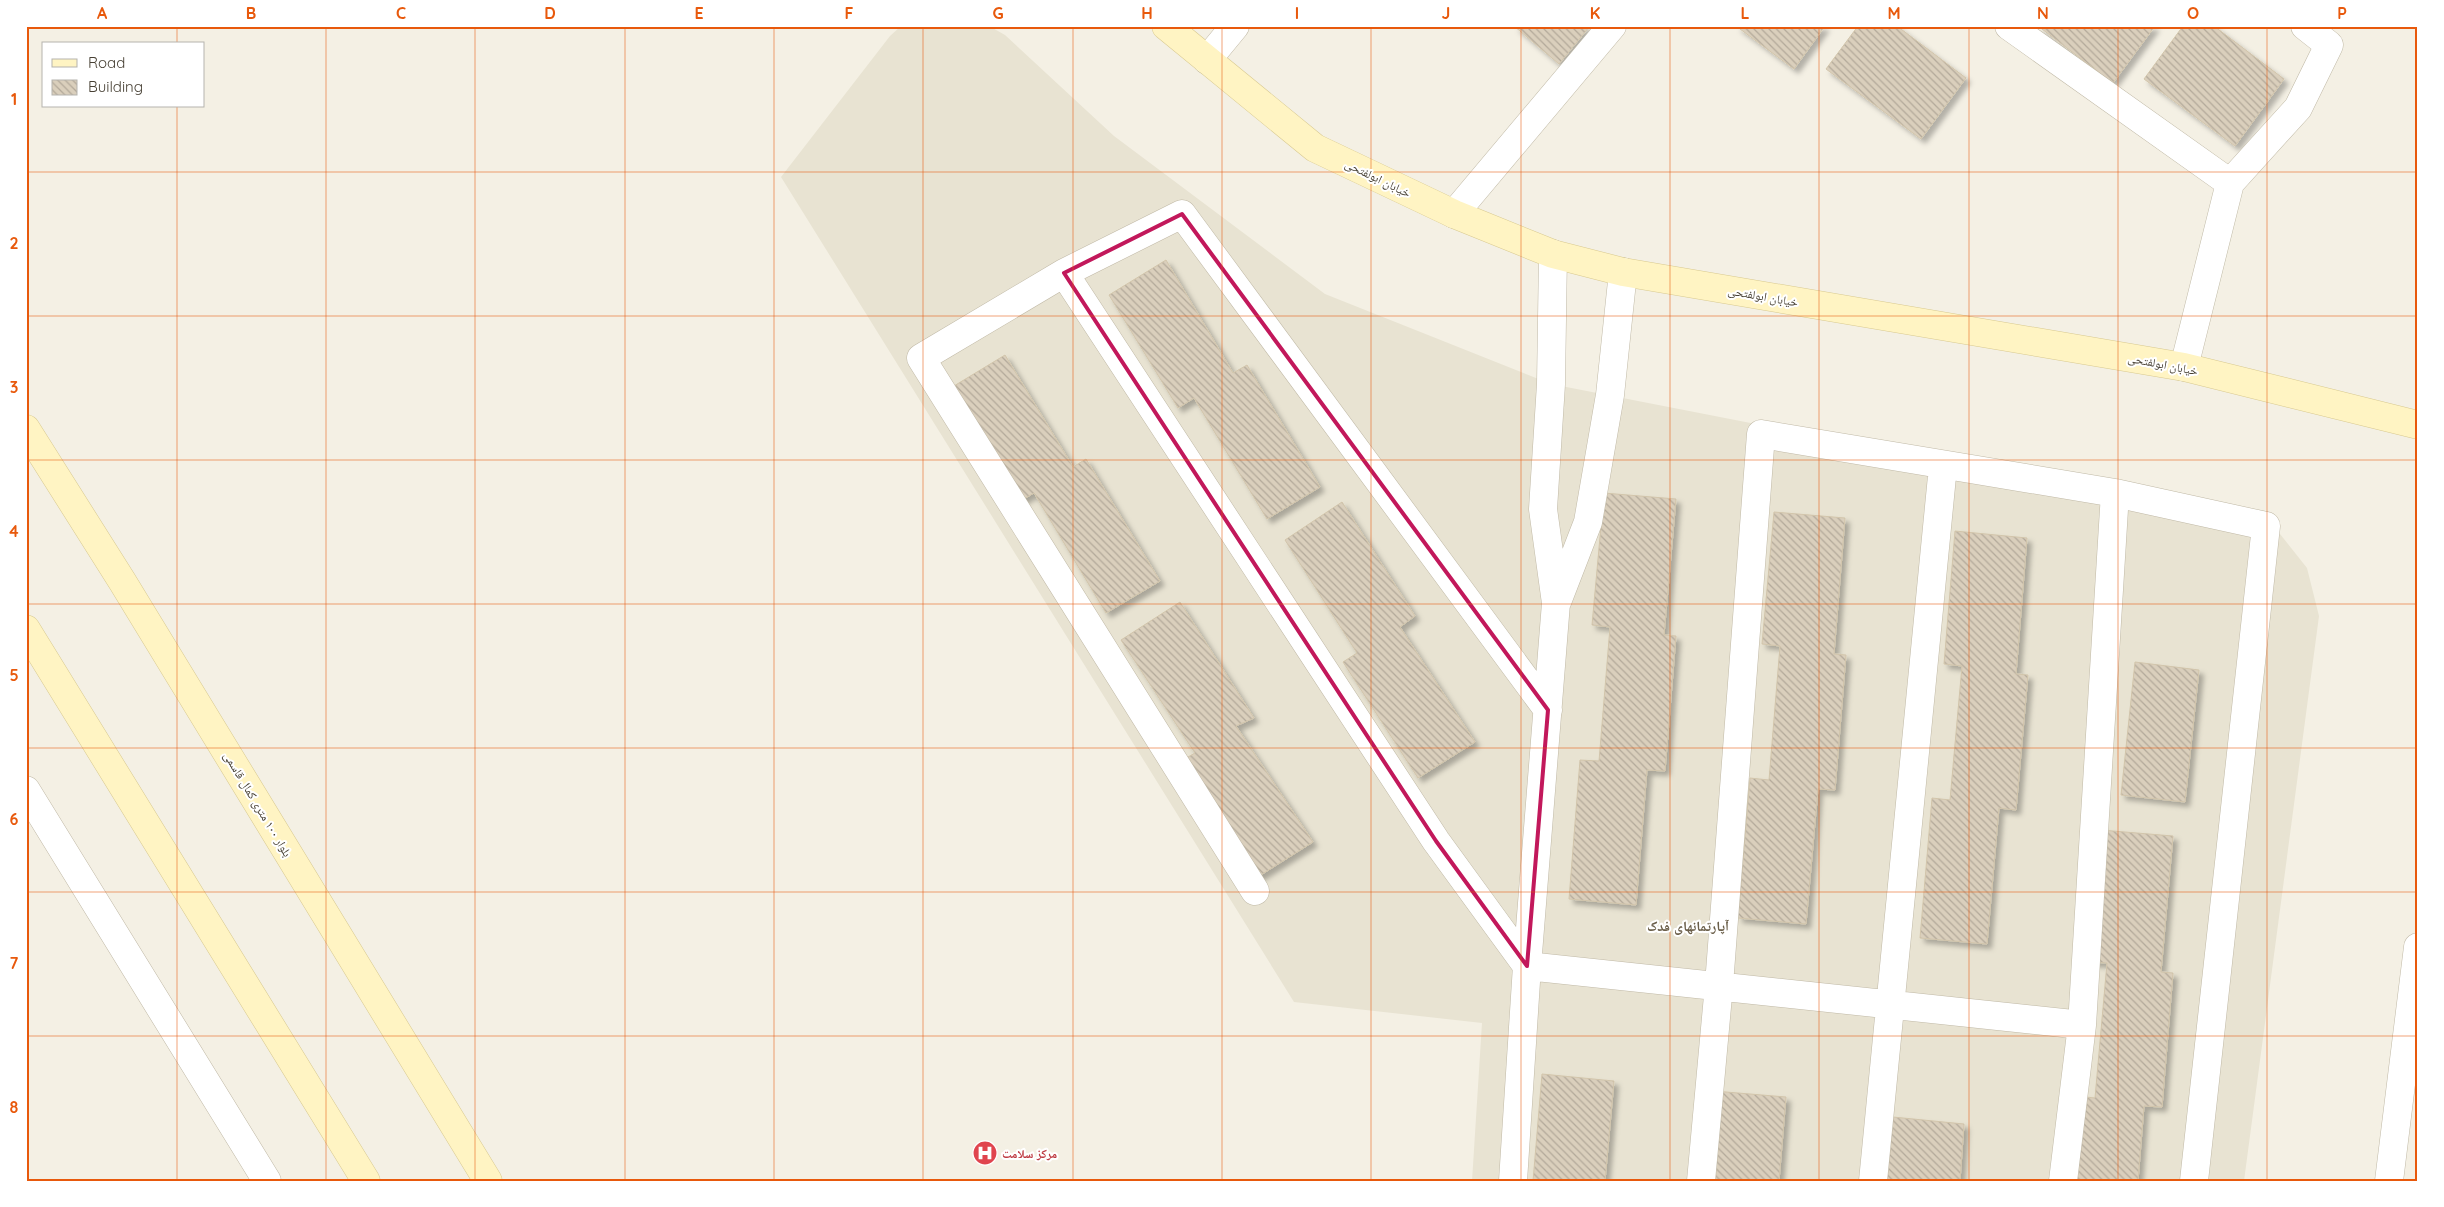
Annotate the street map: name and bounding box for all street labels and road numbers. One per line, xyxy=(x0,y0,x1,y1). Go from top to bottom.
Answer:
street label: خیابان ابولفتحی xyxy=(1343,156,1414,201)
street label: خیابان ابولفتحی xyxy=(1727,282,1800,310)
street label: خیابان ابولفتحی xyxy=(2127,350,2200,379)
street label: بلوار ۱۰۰ متری کمال قاسمی xyxy=(220,749,295,859)

